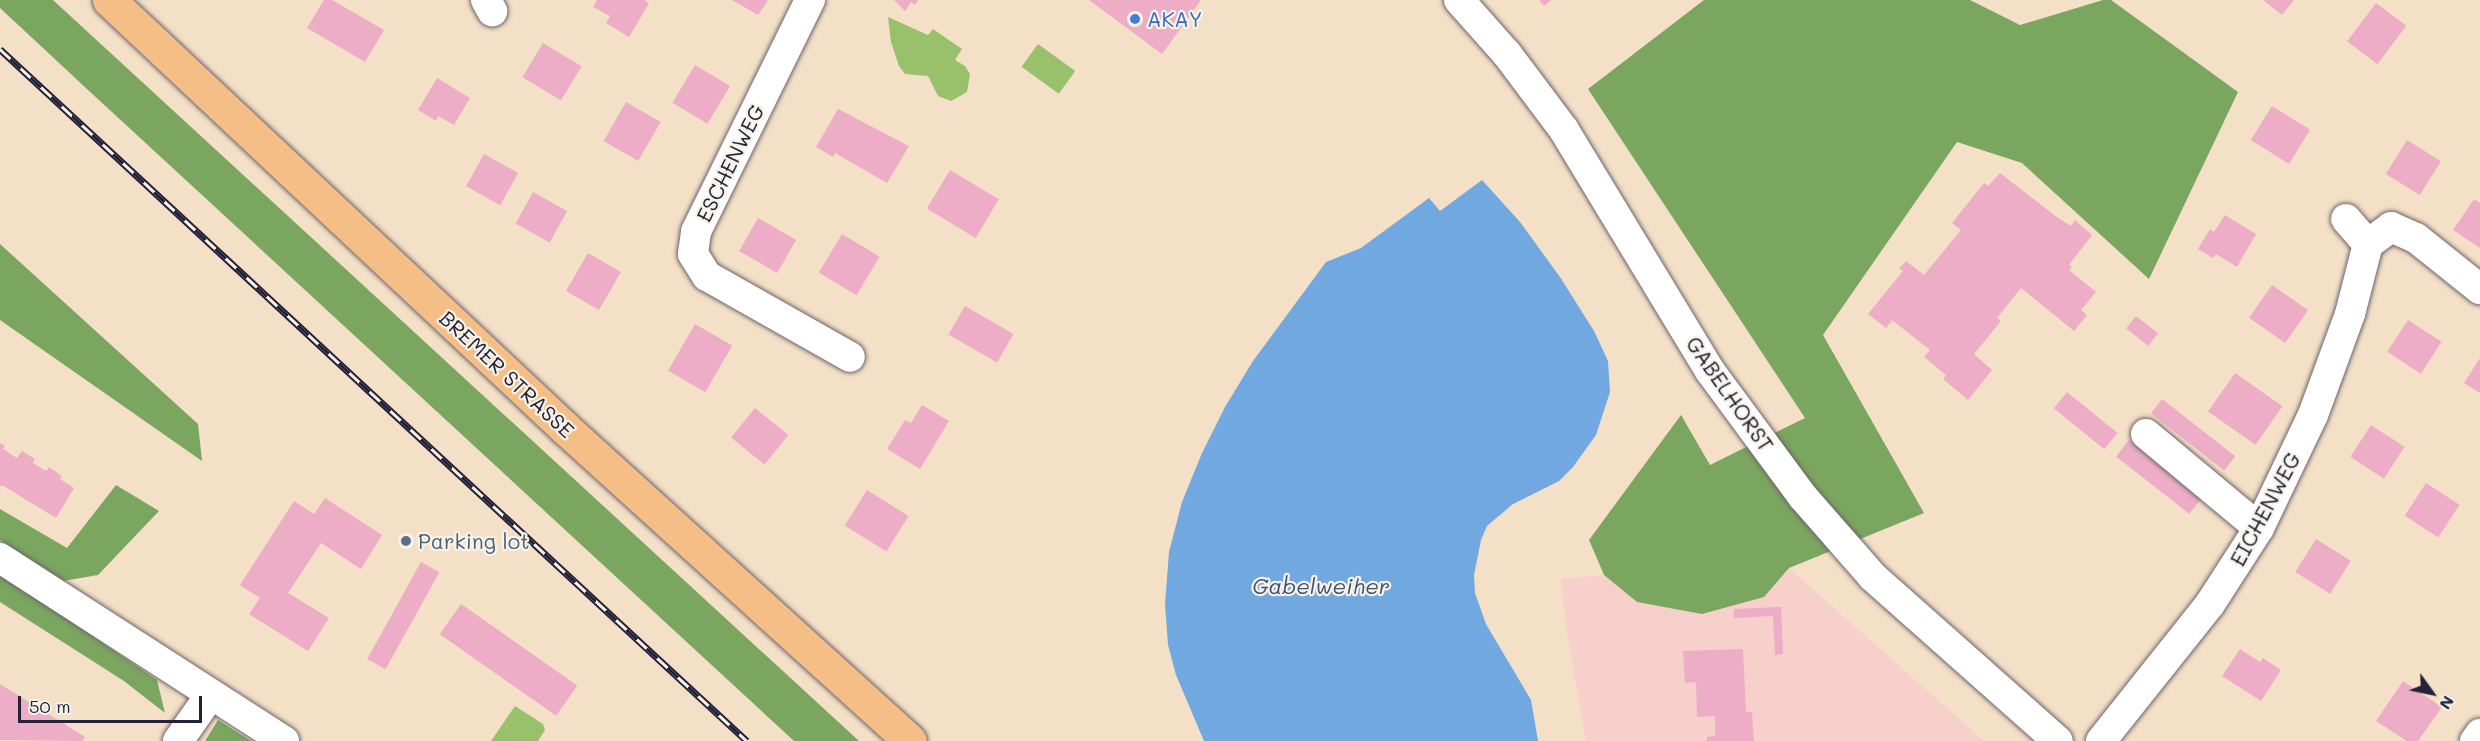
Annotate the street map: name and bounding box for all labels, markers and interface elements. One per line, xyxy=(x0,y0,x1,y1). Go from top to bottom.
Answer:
place label: AKAY xyxy=(1147,6,1203,32)
marker: AKAY xyxy=(1128,12,1142,26)
street label: ESCHENWEG xyxy=(691,100,769,226)
street label: BREMER STRASSE xyxy=(435,305,579,443)
street label: GABELHORST xyxy=(1681,332,1779,456)
street label: EICHENWEG xyxy=(2225,448,2305,570)
place label: Parking lot xyxy=(418,528,530,554)
marker: Parking lot xyxy=(399,534,413,548)
water label: Gabelweiher xyxy=(1252,573,1390,599)
north arrow xyxy=(2402,663,2462,723)
scale bar xyxy=(21,684,206,722)
text: N xyxy=(2435,692,2460,714)
text: 50 m xyxy=(29,694,71,718)

